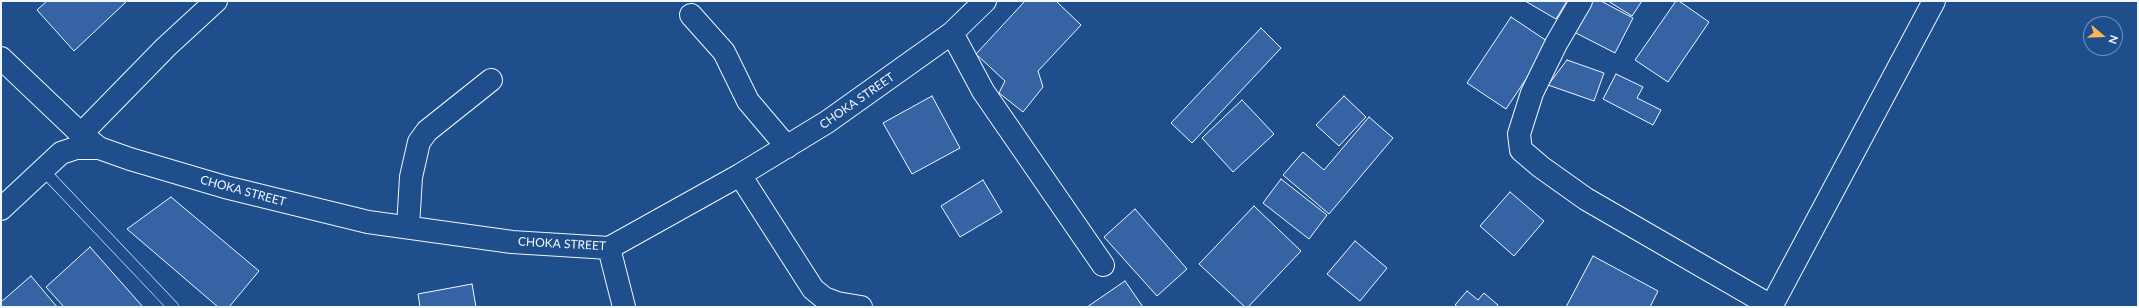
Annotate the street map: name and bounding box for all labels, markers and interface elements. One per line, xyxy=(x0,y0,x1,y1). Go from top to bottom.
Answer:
north arrow xyxy=(2083,16,2123,56)
text: N xyxy=(2106,34,2121,46)
street label: CHOKA STREET xyxy=(817,70,897,132)
street label: CHOKA STREET xyxy=(199,173,287,209)
street label: CHOKA STREET xyxy=(518,235,606,253)

